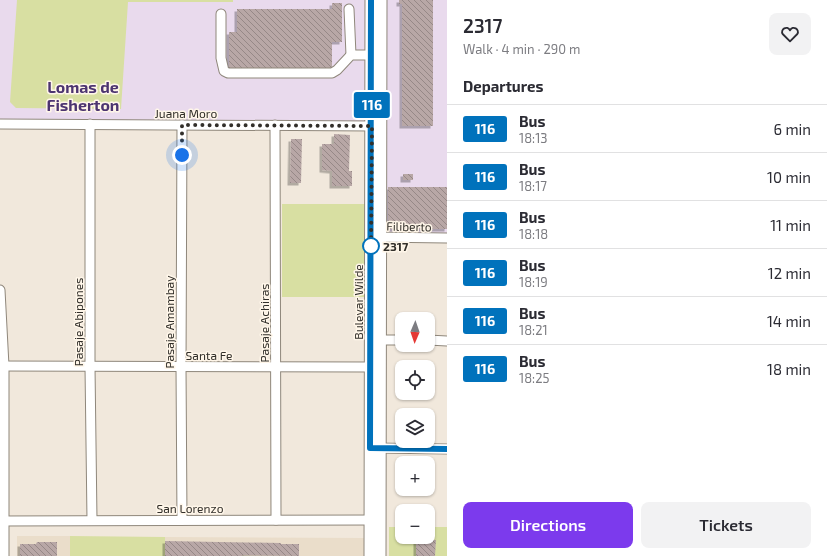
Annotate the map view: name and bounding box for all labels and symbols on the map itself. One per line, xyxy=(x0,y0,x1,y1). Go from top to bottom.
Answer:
district label: Lomas de Fisherton xyxy=(47,77,119,114)
line badge: 116 xyxy=(349,92,395,118)
street label: Juana Moro xyxy=(155,106,217,120)
your location xyxy=(172,145,192,165)
street label: Filiberto xyxy=(386,219,432,233)
marker: 2317 xyxy=(362,237,380,255)
place label: 2317 xyxy=(383,239,409,253)
street label: Bulevar Wilde xyxy=(351,264,365,340)
street label: Pasaje Amambay xyxy=(162,275,177,369)
street label: Pasaje Abipones xyxy=(71,278,86,366)
street label: Pasaje Achiras xyxy=(257,284,272,362)
north arrow xyxy=(395,312,435,352)
street label: Santa Fe xyxy=(186,348,232,362)
street label: San Lorenzo xyxy=(157,501,224,515)

